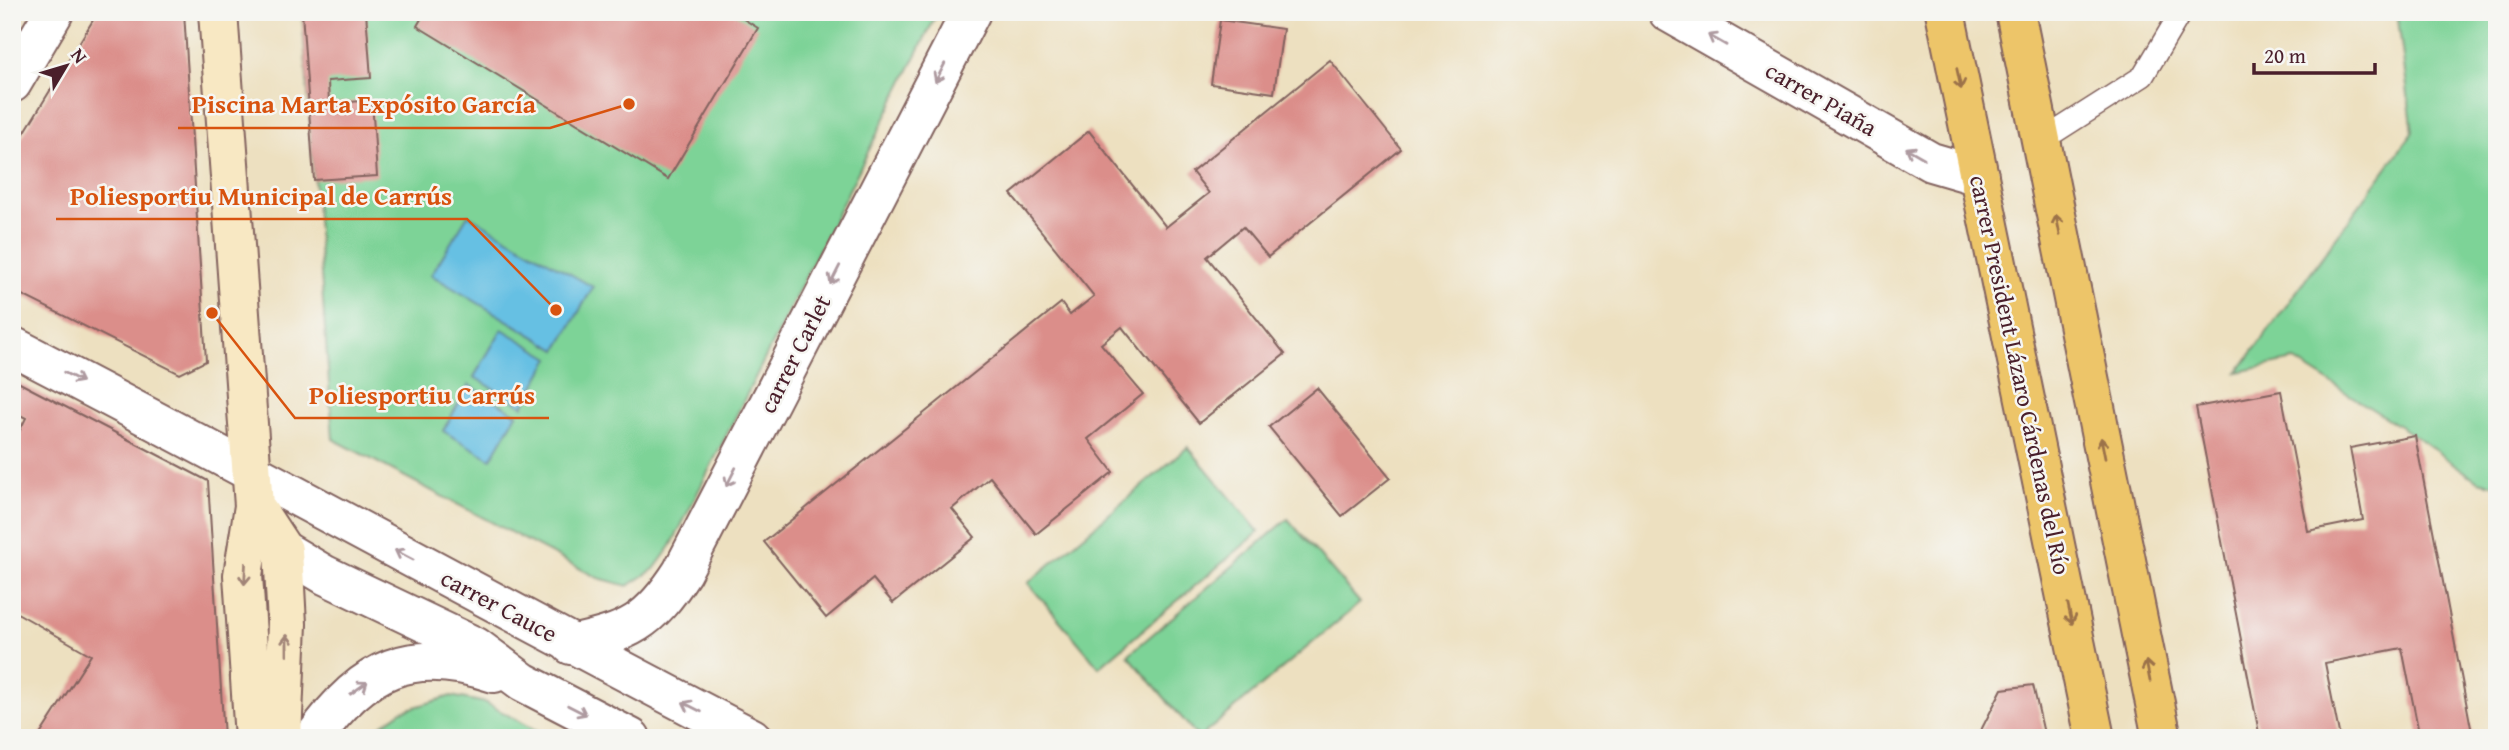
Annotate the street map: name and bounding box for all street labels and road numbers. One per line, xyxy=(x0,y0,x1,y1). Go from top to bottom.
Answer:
street label: carrer Piaña xyxy=(1759,52,1884,145)
street label: carrer President Lázaro Cárdenas del Río xyxy=(1961,172,2080,578)
street label: carrer Carlet xyxy=(750,288,840,419)
street label: carrer Cauce xyxy=(435,560,564,651)

